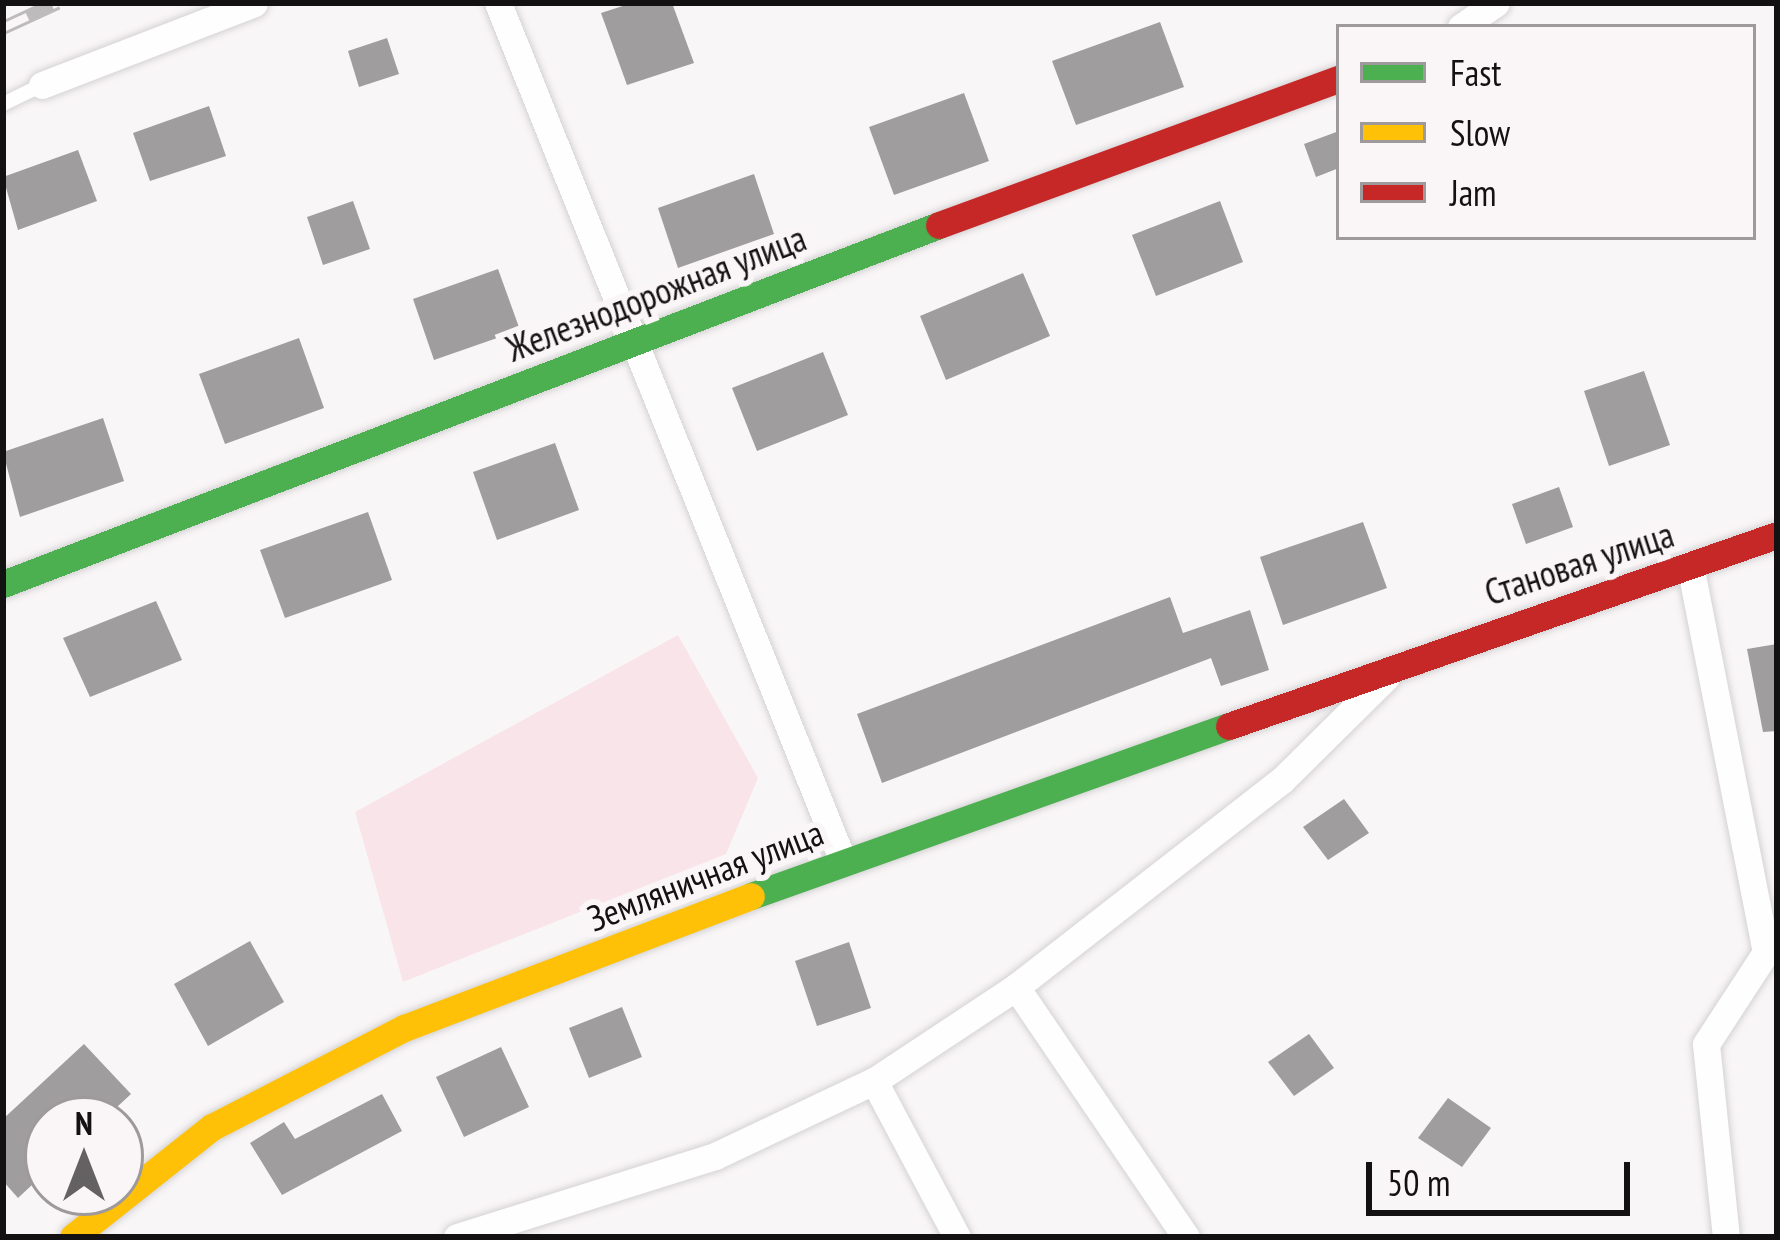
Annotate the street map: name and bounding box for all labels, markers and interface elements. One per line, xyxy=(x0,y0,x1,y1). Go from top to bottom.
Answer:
legend xyxy=(1336,24,1756,240)
text: Fast xyxy=(1450,49,1501,96)
text: Slow xyxy=(1450,109,1510,156)
text: Jam xyxy=(1450,169,1497,216)
street label: Железнодорожная улица xyxy=(500,216,812,370)
street label: Становая улица xyxy=(1479,512,1679,614)
street label: Земляничная улица xyxy=(581,810,829,940)
north arrow xyxy=(24,1096,144,1216)
text: N xyxy=(75,1101,93,1144)
scale bar xyxy=(1372,1138,1636,1212)
text: 50 m xyxy=(1387,1159,1450,1206)

